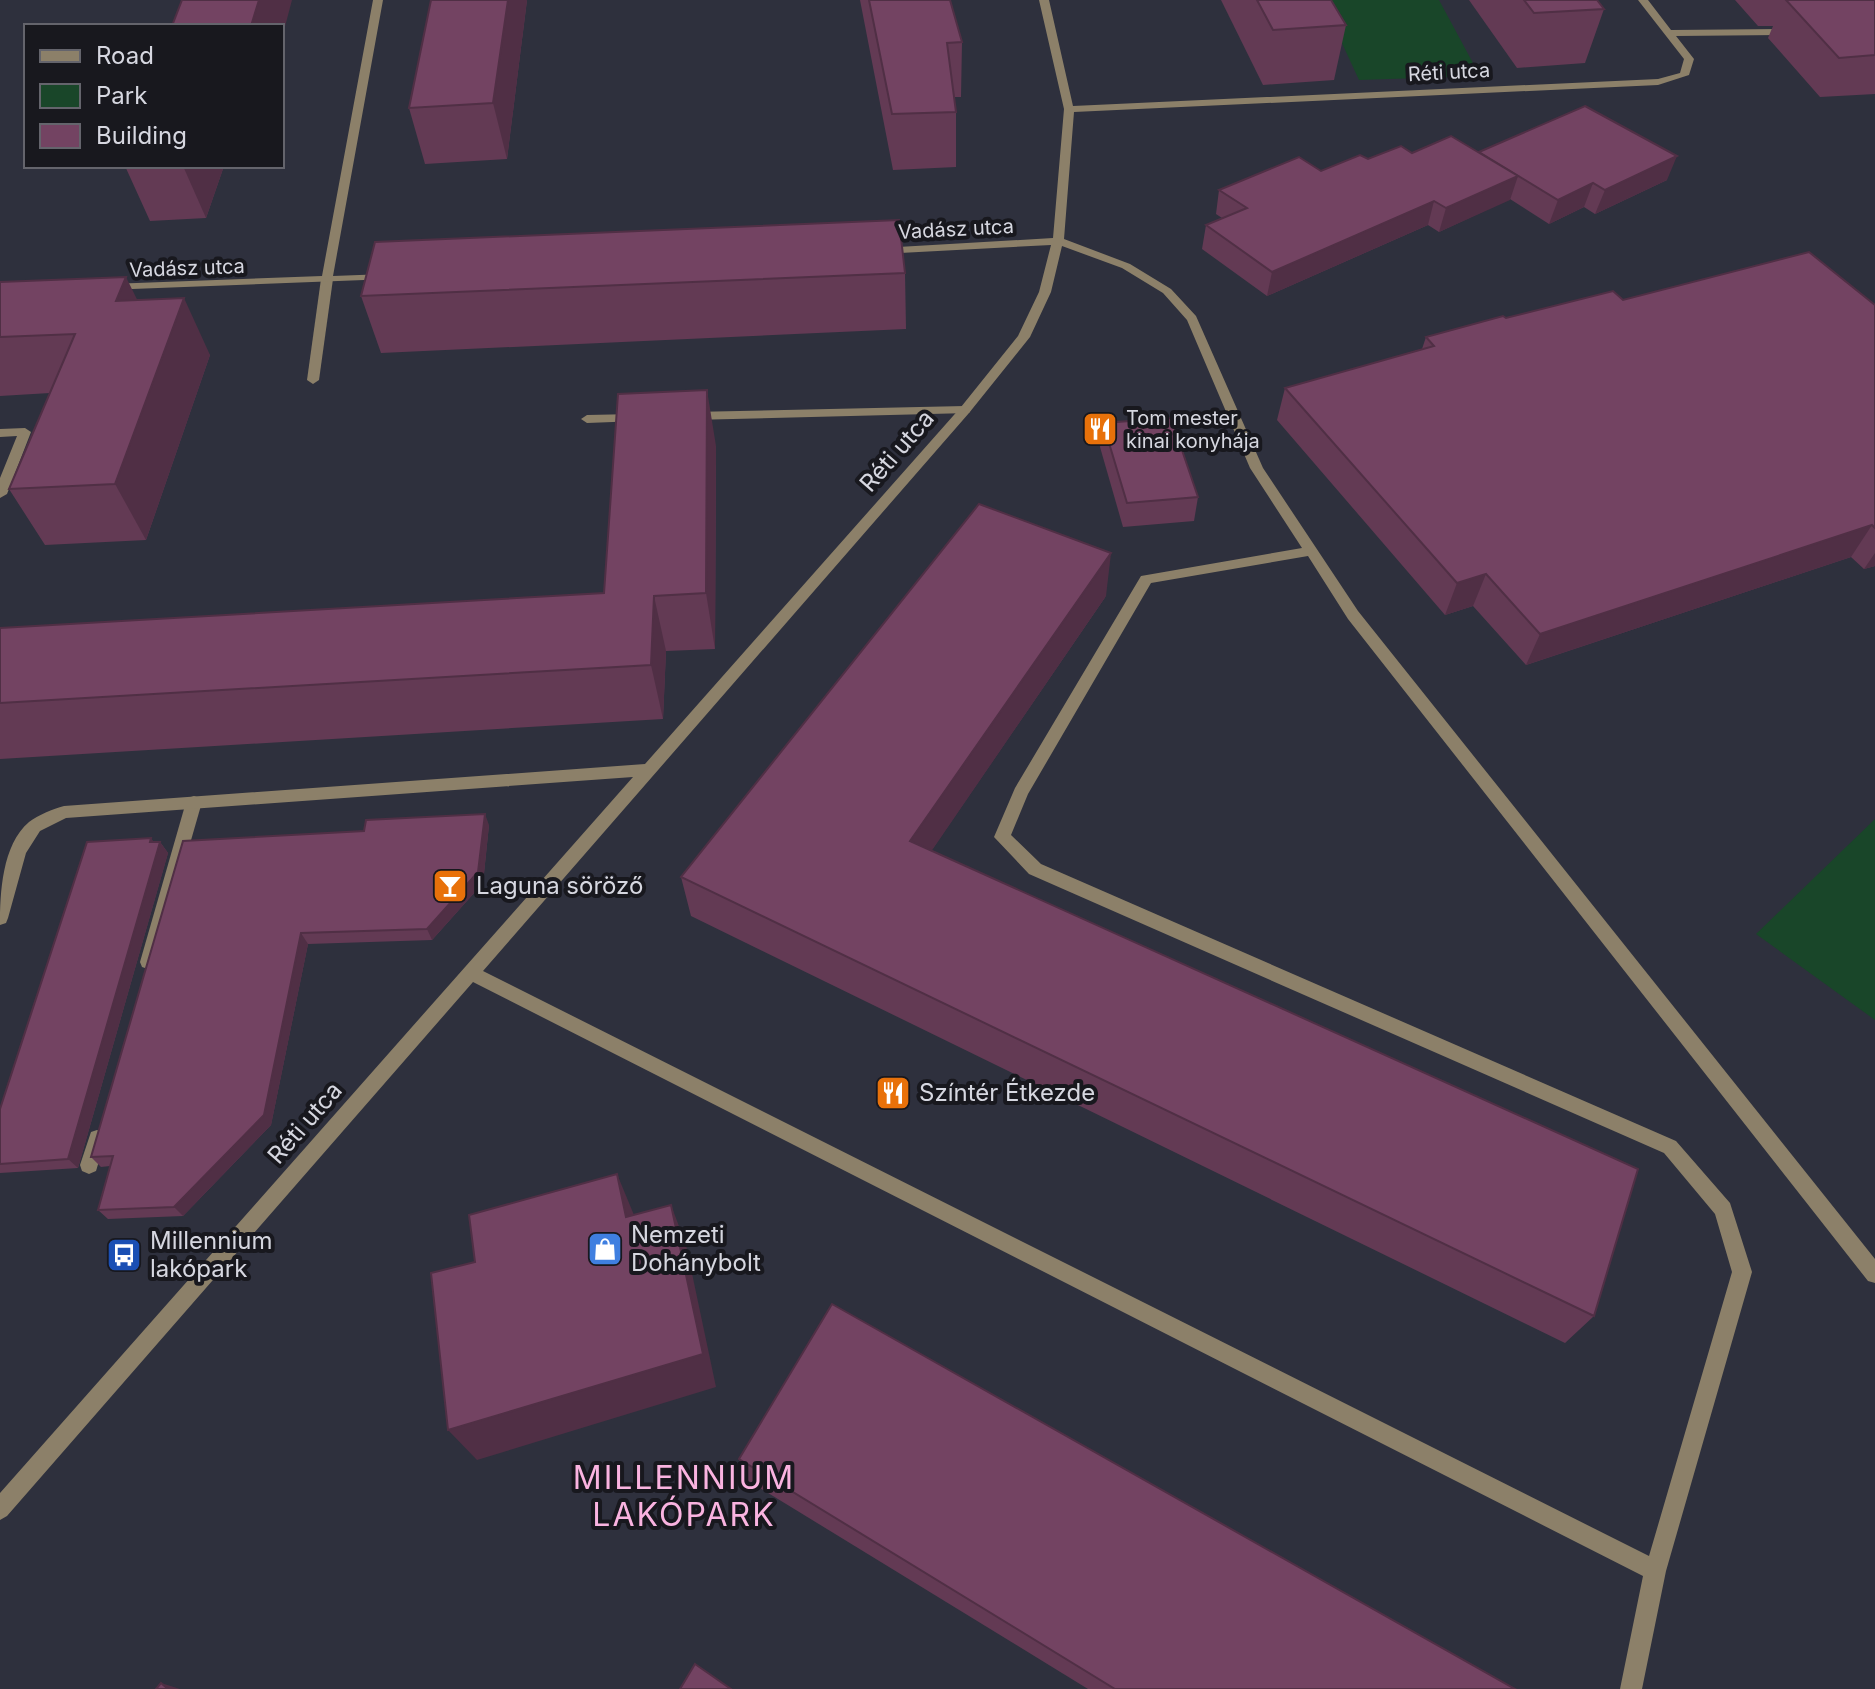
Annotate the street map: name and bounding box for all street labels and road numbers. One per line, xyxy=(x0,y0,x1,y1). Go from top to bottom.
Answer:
street label: Réti utca xyxy=(1407,58,1491,86)
street label: Vadász utca xyxy=(898,214,1014,244)
street label: Vadász utca xyxy=(129,254,245,282)
street label: Réti utca xyxy=(853,404,940,497)
street label: Réti utca xyxy=(261,1076,348,1169)

